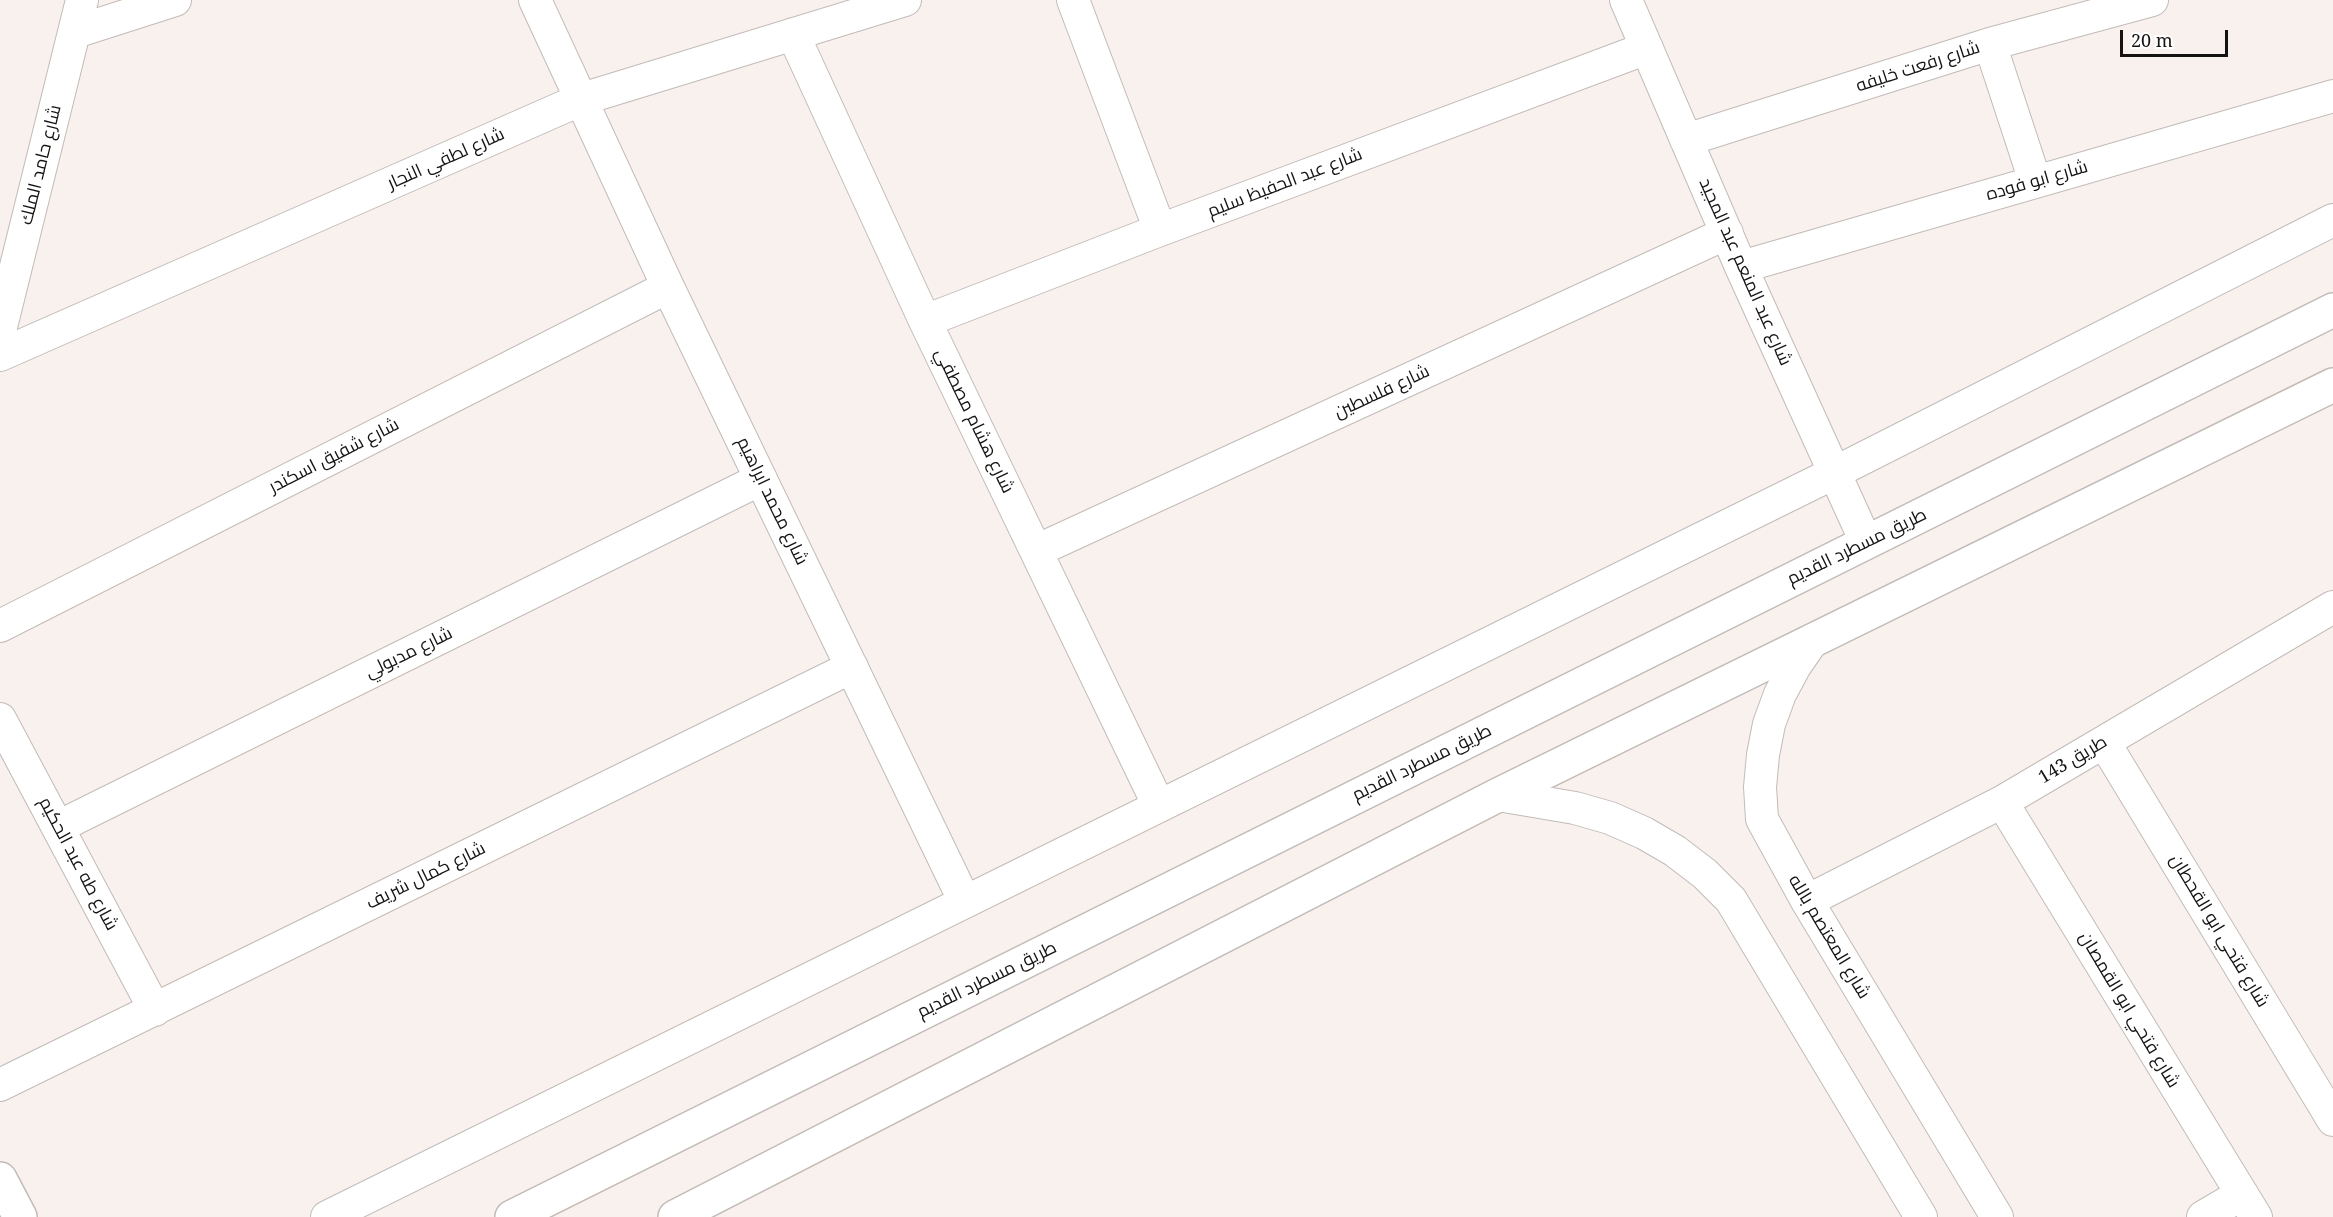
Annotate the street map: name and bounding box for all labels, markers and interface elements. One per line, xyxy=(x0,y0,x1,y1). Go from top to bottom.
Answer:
scale bar xyxy=(2123,18,2231,56)
text: 20 m xyxy=(2131,28,2173,52)
street label: شارع رفعت خليفه xyxy=(1853,37,1983,97)
street label: شارع حامد الملك xyxy=(16,103,66,227)
street label: شارع لطفي النجار xyxy=(384,123,508,195)
street label: شارع عبد الحفيظ سليم xyxy=(1205,144,1365,222)
street label: شارع ابو فوده xyxy=(1984,156,2090,206)
street label: شارع عبد المنعم عبد المجيد xyxy=(1694,175,1796,369)
street label: شارع هشام مصطفي xyxy=(930,345,1018,497)
street label: شارع فلسطين xyxy=(1331,360,1433,424)
street label: شارع شفيق اسكندر xyxy=(265,414,403,498)
street label: شارع محمد ابراهيم xyxy=(732,433,812,569)
street label: طريق مسطرد القديم xyxy=(1784,504,1930,590)
street label: شارع مدبولي xyxy=(362,623,456,683)
street label: طريق مسطرد القديم xyxy=(1349,720,1495,806)
street label: طريق 143 xyxy=(2035,731,2111,789)
street label: شارع طه عبد الحكيم xyxy=(34,794,122,934)
street label: شارع كمال شريف xyxy=(363,838,489,914)
street label: شارع فتحي ابو القحطان xyxy=(2165,850,2273,1012)
street label: شارع المعتصم بالله xyxy=(1783,871,1875,1003)
street label: شارع فتحي ابو القمصان xyxy=(2074,928,2184,1092)
street label: طريق مسطرد القديم xyxy=(914,937,1060,1023)

